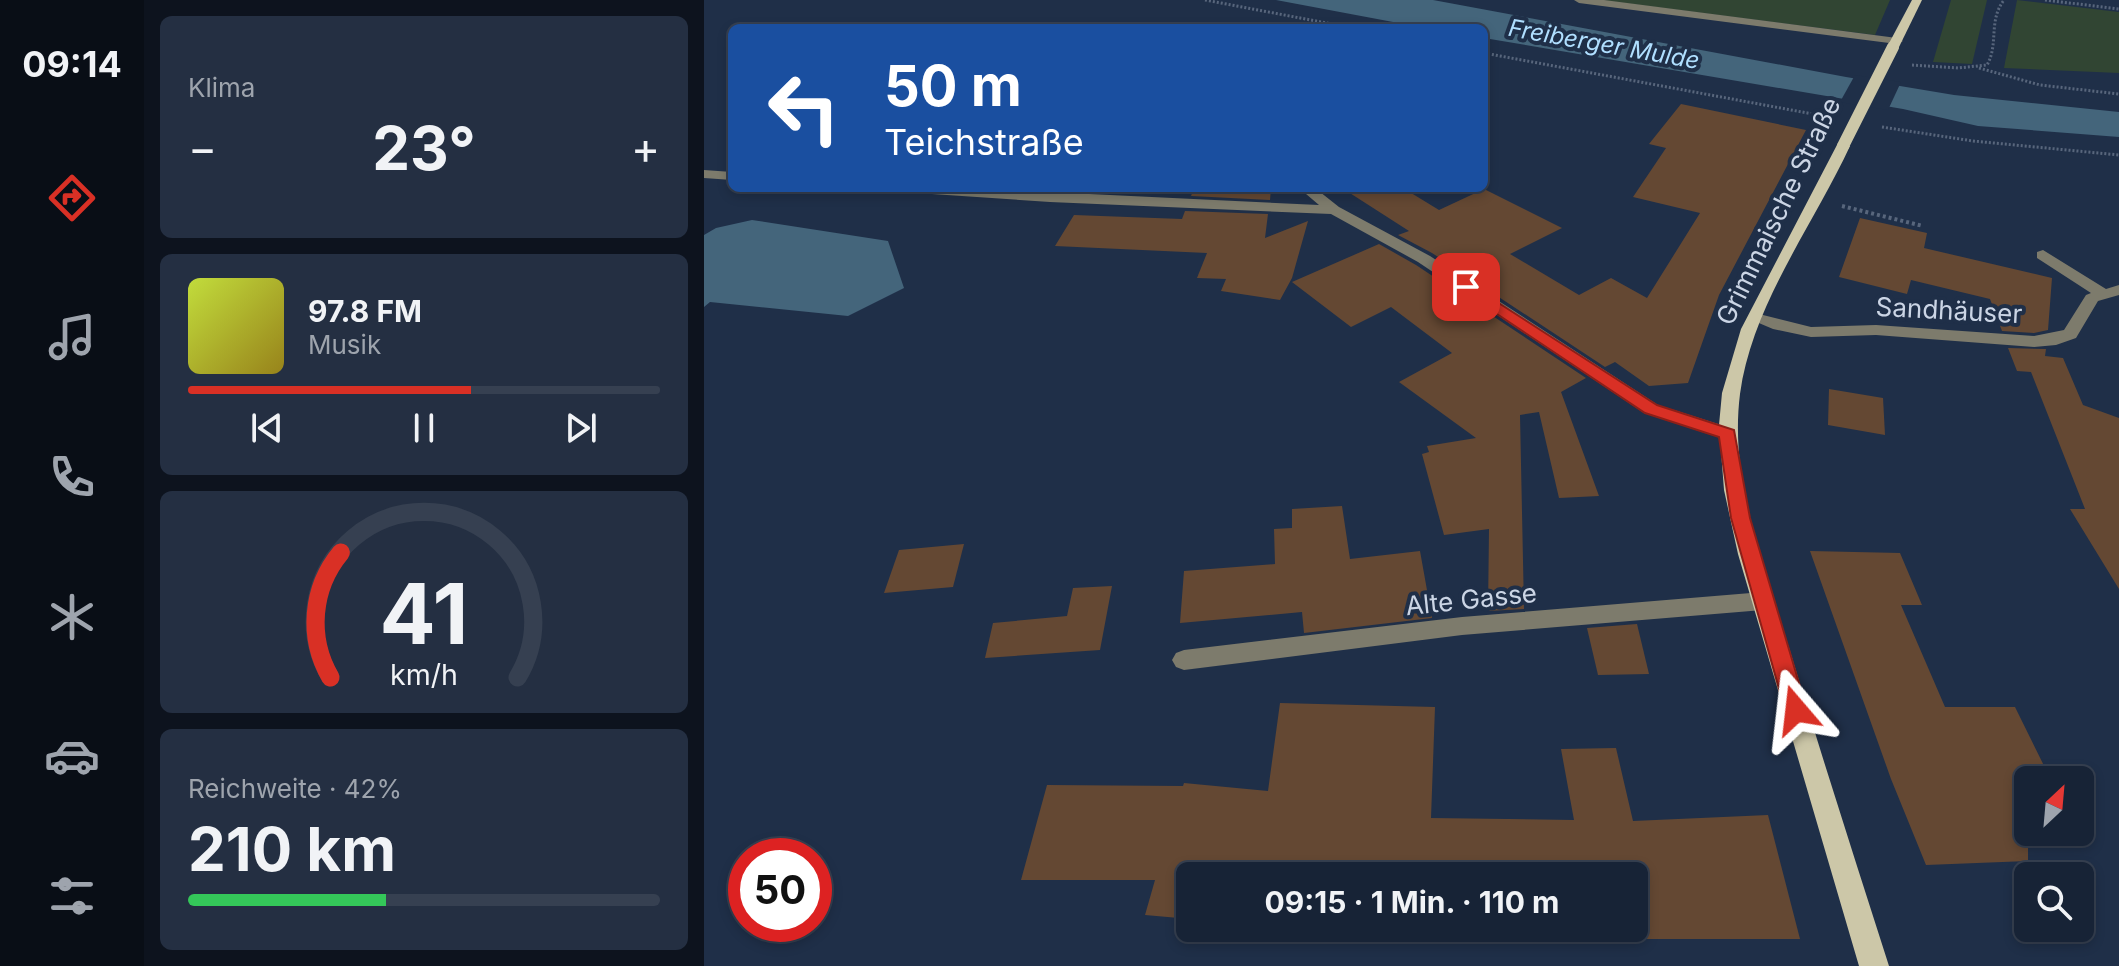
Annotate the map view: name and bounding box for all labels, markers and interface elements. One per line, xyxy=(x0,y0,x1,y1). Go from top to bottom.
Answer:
water label: Freiberger Mulde xyxy=(1506,13,1702,75)
text: 09:14 xyxy=(22,42,122,86)
text: 50 m xyxy=(884,52,1022,120)
icon: left xyxy=(752,56,856,160)
text: Klima xyxy=(188,72,255,103)
street label: Grimmaische Straße xyxy=(1709,92,1847,330)
text: 23° xyxy=(372,112,476,184)
text: Teichstraße xyxy=(884,120,1084,164)
text: − xyxy=(188,121,217,175)
text: + xyxy=(631,121,660,175)
icon: directions xyxy=(44,170,100,226)
pin xyxy=(1432,253,1500,321)
icon: arrive xyxy=(1444,265,1488,309)
street label: Sandhäuser xyxy=(1875,291,2023,329)
text: 97.8 FM xyxy=(308,293,422,329)
icon: music xyxy=(44,309,100,365)
text: Musik xyxy=(308,329,381,360)
icon: previous xyxy=(245,406,289,450)
icon: pause xyxy=(402,406,446,450)
icon: next xyxy=(559,406,603,450)
icon: phone xyxy=(44,449,100,505)
text: 41 xyxy=(380,562,468,663)
street label: Alte Gasse xyxy=(1404,577,1538,621)
icon: climate xyxy=(44,589,100,645)
text: km/h xyxy=(390,657,458,692)
position arrow xyxy=(1754,668,1838,752)
icon: car xyxy=(44,728,100,784)
north arrow xyxy=(2014,766,2094,846)
map controls xyxy=(2014,766,2094,942)
text: Reichweite · 42% xyxy=(188,773,402,804)
text: 210 km xyxy=(188,813,396,885)
speed limit sign: 50 xyxy=(728,838,832,942)
button: search xyxy=(2014,862,2094,942)
icon: filters xyxy=(44,868,100,924)
text: 09:15 · 1 Min. · 110 m xyxy=(1265,884,1559,920)

